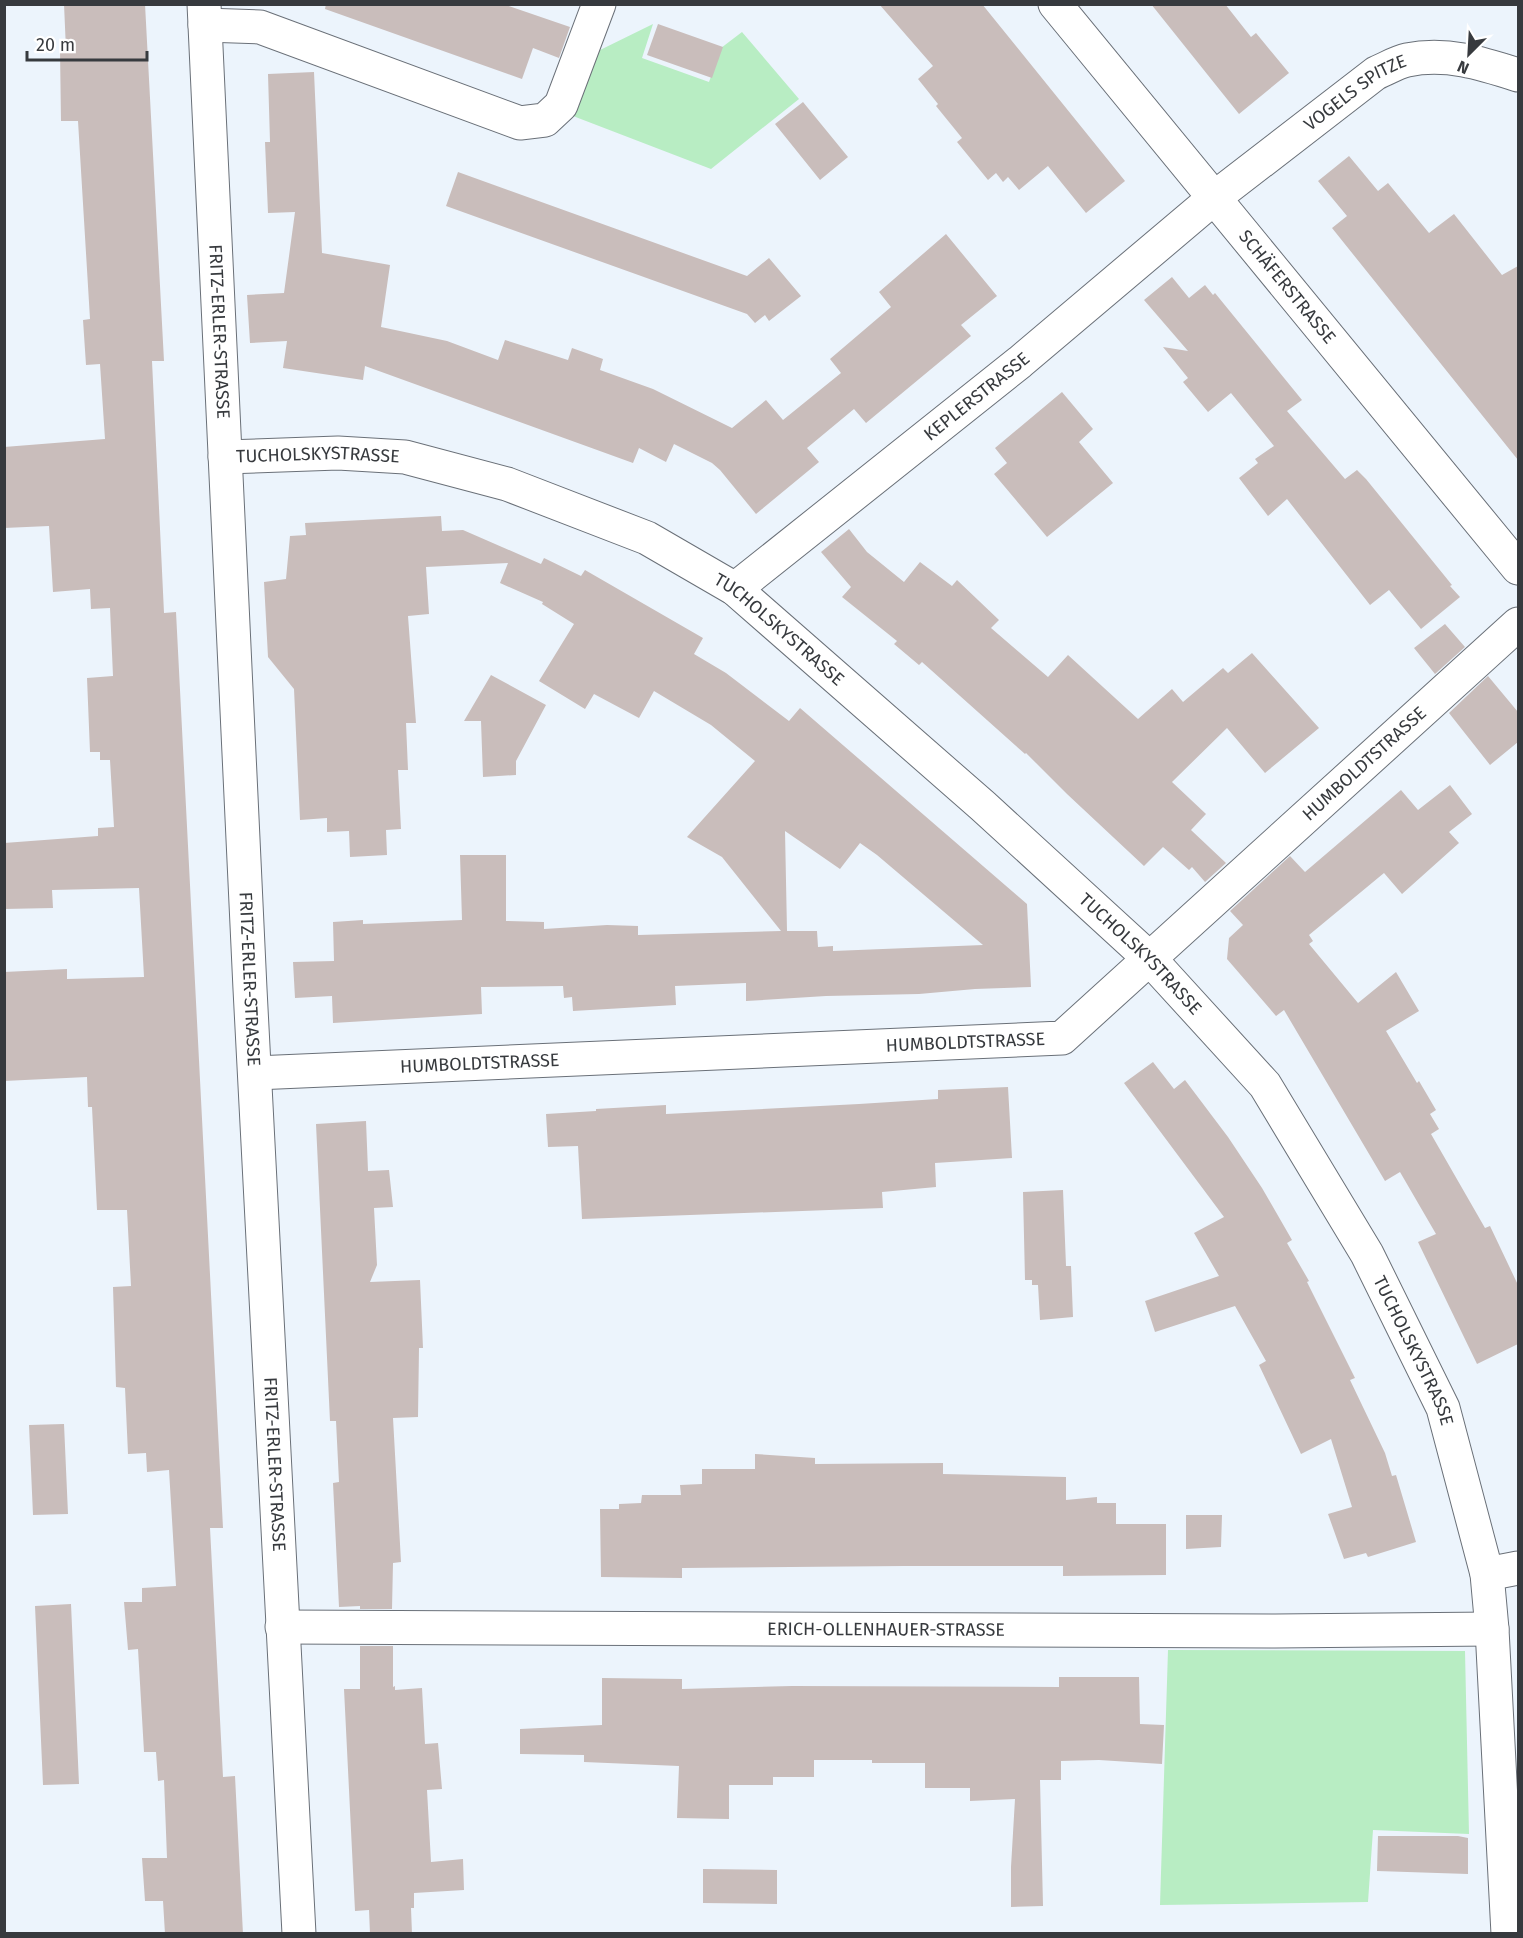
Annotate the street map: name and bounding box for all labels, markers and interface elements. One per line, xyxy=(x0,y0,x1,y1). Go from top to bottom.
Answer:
scale bar xyxy=(27,24,147,62)
north arrow xyxy=(1439,24,1499,84)
text: 20 m xyxy=(36,34,75,56)
street label: VOGELS SPITZE xyxy=(1299,50,1409,136)
text: N xyxy=(1454,56,1472,78)
street label: SCHÄFERSTRASSE xyxy=(1234,226,1340,348)
street label: FRITZ-ERLER-STRASSE xyxy=(204,244,234,419)
street label: KEPLERSTRASSE xyxy=(919,348,1034,445)
street label: TUCHOLSKYSTRASSE xyxy=(236,442,400,468)
street label: TUCHOLSKYSTRASSE xyxy=(710,568,849,690)
street label: HUMBOLDTSTRASSE xyxy=(1298,702,1431,825)
street label: TUCHOLSKYSTRASSE xyxy=(1074,888,1206,1019)
street label: FRITZ-ERLER-STRASSE xyxy=(234,891,265,1067)
street label: HUMBOLDTSTRASSE xyxy=(885,1028,1045,1057)
street label: HUMBOLDTSTRASSE xyxy=(400,1049,560,1078)
street label: TUCHOLSKYSTRASSE xyxy=(1368,1272,1458,1428)
street label: FRITZ-ERLER-STRASSE xyxy=(259,1376,290,1552)
street label: ERICH-OLLENHAUER-STRASSE xyxy=(767,1618,1005,1641)

